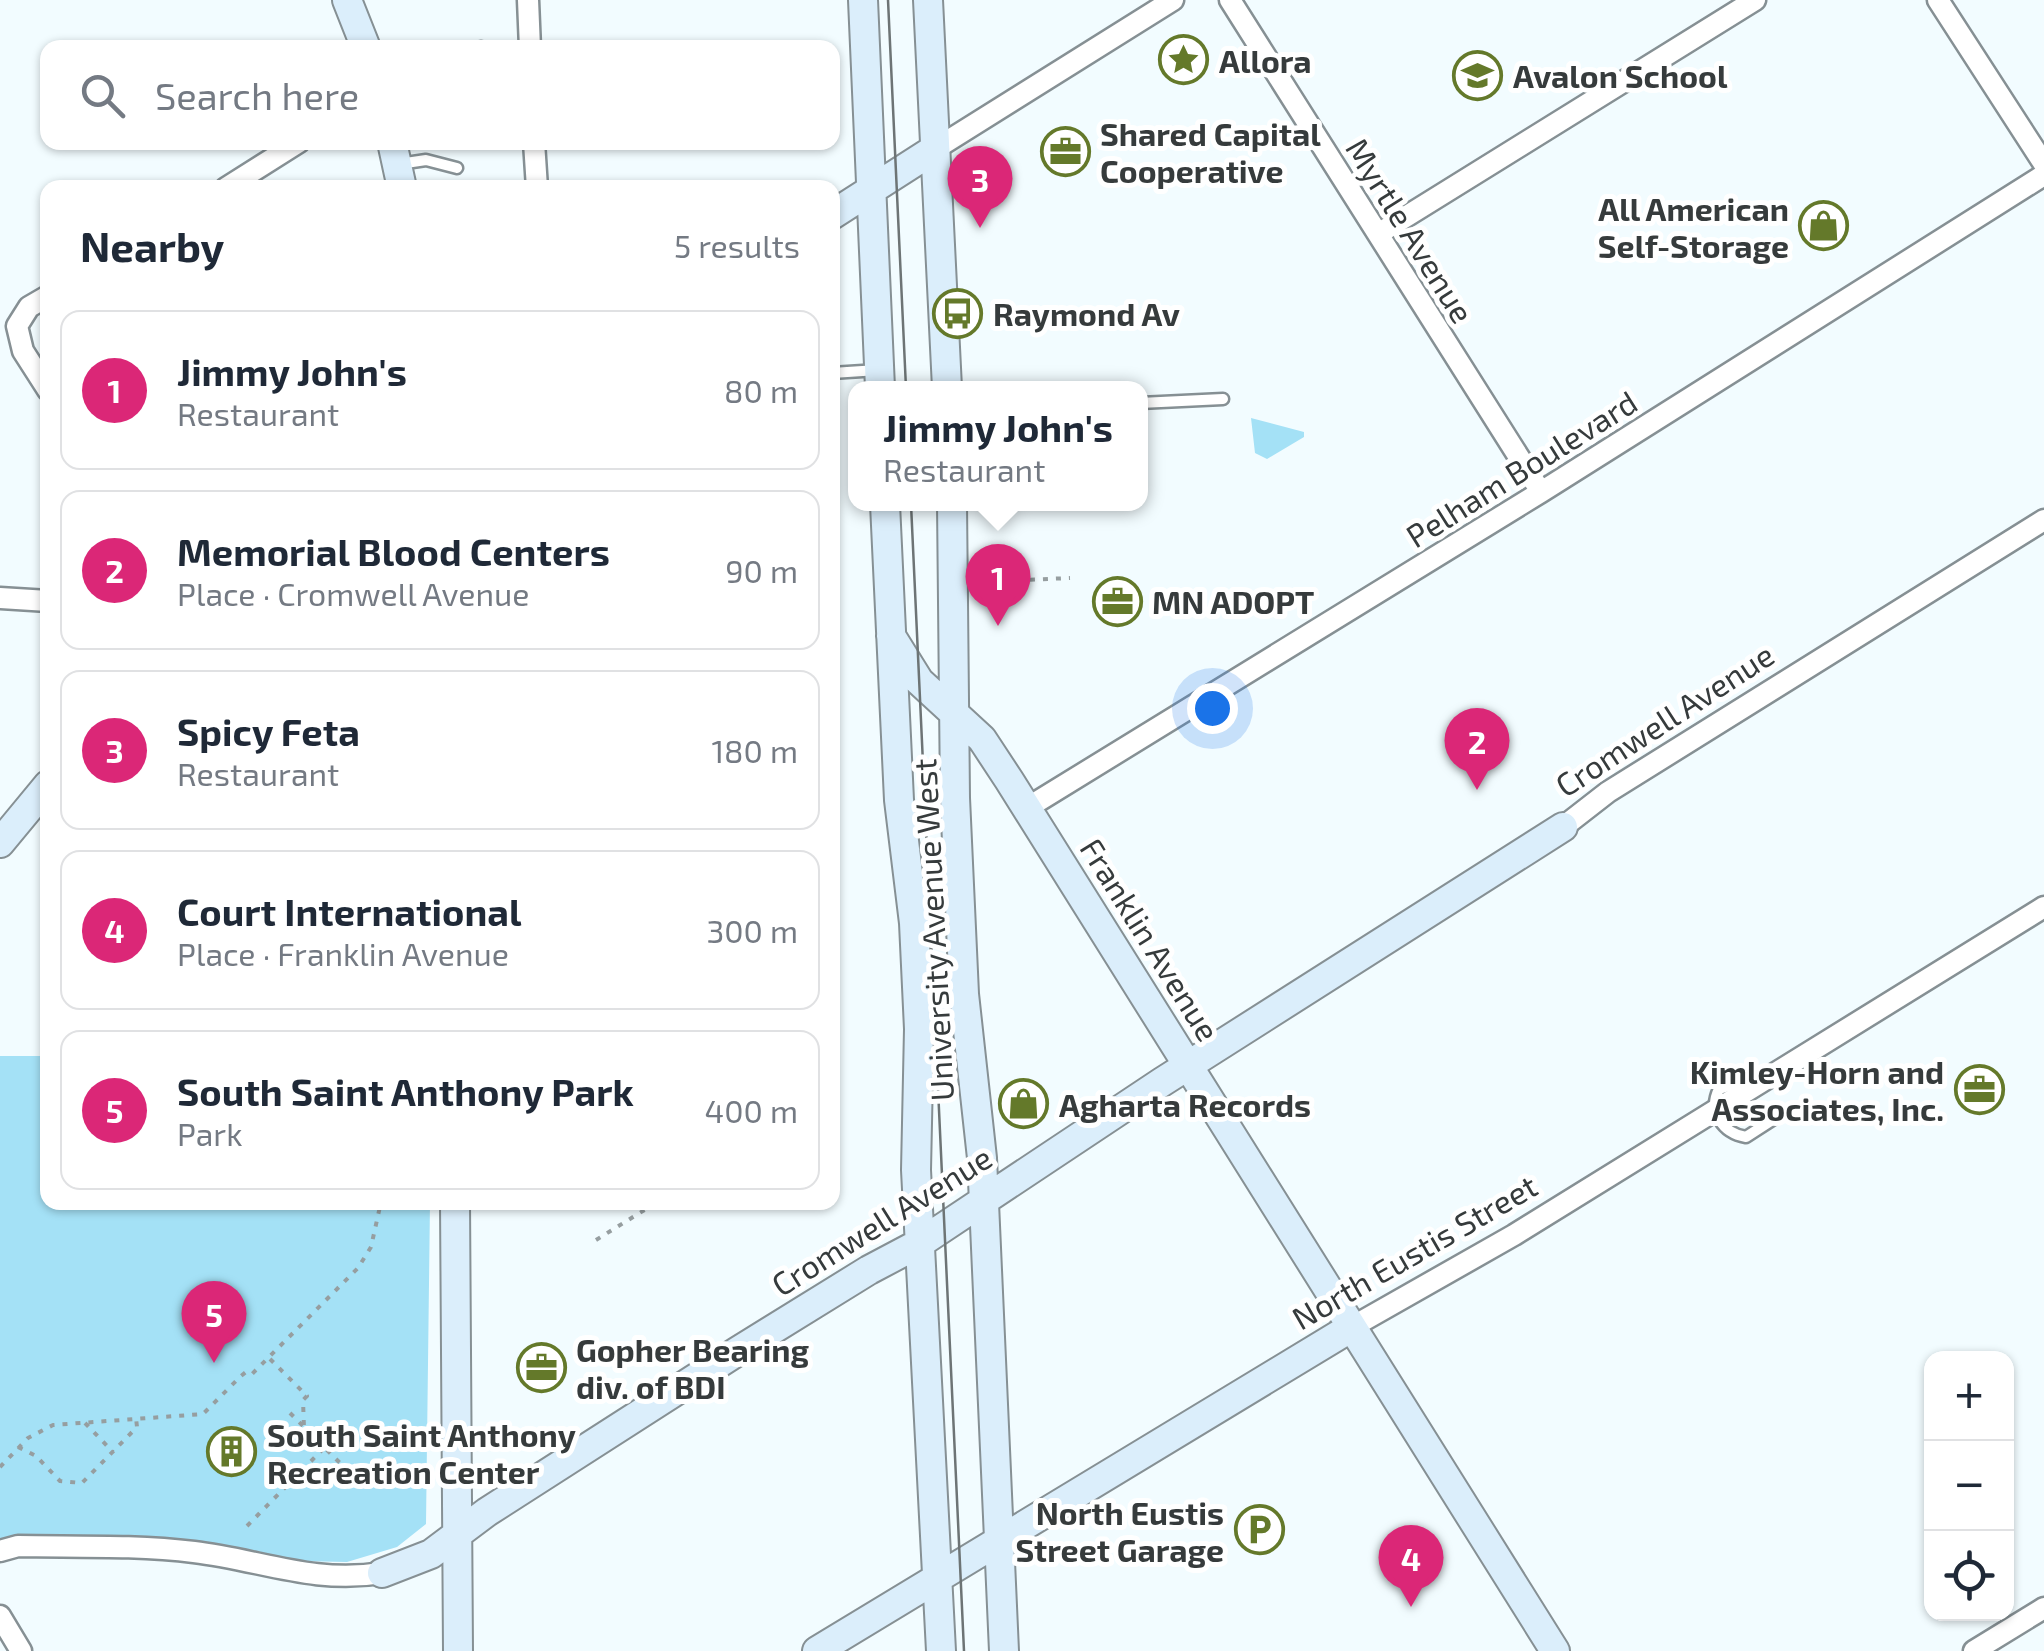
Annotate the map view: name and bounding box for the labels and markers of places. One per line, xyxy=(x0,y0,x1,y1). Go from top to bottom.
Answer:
place icon: Allora xyxy=(1158,34,1210,86)
place label: Allora xyxy=(1219,41,1312,79)
school or university icon: Avalon School xyxy=(1452,49,1504,101)
place label: Avalon School xyxy=(1513,56,1728,94)
place label: Shared Capital Cooperative xyxy=(1100,114,1321,189)
office icon: Shared Capital Cooperative xyxy=(1039,125,1091,177)
pin: 3 xyxy=(948,146,1012,228)
place label: All American Self-Storage xyxy=(1598,189,1789,264)
shop icon: All American Self-Storage xyxy=(1798,200,1850,252)
bus stop icon: Raymond Av xyxy=(932,287,984,339)
place label: Raymond Av xyxy=(993,294,1180,333)
pin: 1 xyxy=(966,544,1030,626)
office icon: MN ADOPT xyxy=(1091,575,1143,627)
place label: MN ADOPT xyxy=(1152,582,1314,620)
pin: 2 xyxy=(1444,708,1510,790)
place label: Kimley-Horn and Associates, Inc. xyxy=(1690,1052,1944,1127)
office icon: Kimley-Horn and Associates, Inc. xyxy=(1953,1063,2005,1115)
shop icon: Agharta Records xyxy=(998,1078,1050,1130)
place label: Agharta Records xyxy=(1059,1085,1311,1123)
pin: 5 xyxy=(182,1280,246,1363)
place label: Gopher Bearing div. of BDI xyxy=(576,1330,810,1405)
office icon: Gopher Bearing div. of BDI xyxy=(515,1341,567,1393)
place label: South Saint Anthony Recreation Center xyxy=(267,1415,576,1490)
building icon: South Saint Anthony Recreation Center xyxy=(206,1426,258,1478)
place label: North Eustis Street Garage xyxy=(1015,1493,1224,1568)
parking icon: North Eustis Street Garage xyxy=(1233,1504,1285,1556)
pin: 4 xyxy=(1378,1524,1444,1607)

